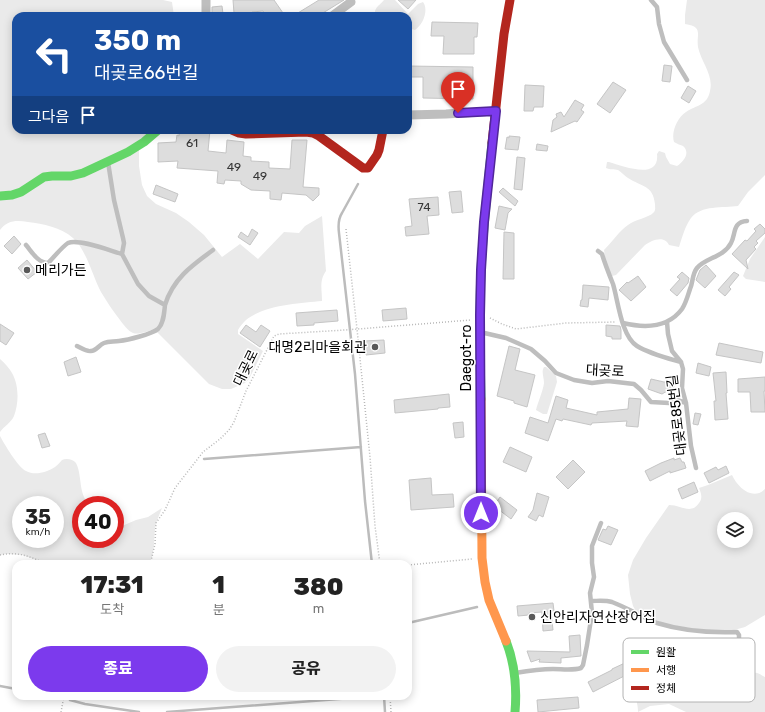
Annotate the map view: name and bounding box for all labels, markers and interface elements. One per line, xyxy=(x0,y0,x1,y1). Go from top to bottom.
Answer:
text: 350 m xyxy=(94,24,181,57)
icon: left xyxy=(28,28,80,80)
text: 대곶로66번길 xyxy=(94,62,199,84)
pin xyxy=(441,72,475,113)
icon: arrive xyxy=(447,78,469,100)
icon: arrive xyxy=(77,104,99,126)
text: 그다음 xyxy=(28,108,69,126)
house number: 61 xyxy=(186,136,198,150)
house number: 49 xyxy=(227,160,241,174)
house number: 49 xyxy=(253,169,267,183)
house number: 74 xyxy=(417,200,431,214)
place label: 메리가든 xyxy=(35,262,87,279)
marker: 메리가든 xyxy=(22,265,32,275)
street label: Daegot-ro xyxy=(458,325,475,391)
place label: 대명2리마을회관 xyxy=(269,339,367,356)
marker: 대명2리마을회관 xyxy=(370,342,380,352)
street label: 대곶로 xyxy=(230,347,262,389)
street label: 대곶로 xyxy=(585,362,625,381)
street label: 대곶로85번길 xyxy=(664,373,690,457)
position arrow xyxy=(460,492,502,534)
speed limit sign: 40 xyxy=(72,496,124,548)
text: 35 xyxy=(25,505,51,529)
map controls xyxy=(717,512,753,548)
button: layers xyxy=(717,512,753,548)
text: km/h xyxy=(26,526,50,538)
text: 17:31 xyxy=(81,571,144,599)
text: 1 xyxy=(212,571,225,599)
text: 380 xyxy=(294,573,343,601)
text: m xyxy=(313,601,324,616)
text: 도착 xyxy=(100,602,124,617)
text: 분 xyxy=(213,602,225,617)
place label: 신안리자연산장어집 xyxy=(540,609,656,626)
marker: 신안리자연산장어집 xyxy=(527,612,537,622)
legend xyxy=(623,638,755,702)
button: 종료 xyxy=(28,646,208,692)
button: 공유 xyxy=(216,646,396,692)
text: 원활 xyxy=(656,646,676,659)
text: 서행 xyxy=(656,664,676,677)
text: 정체 xyxy=(656,682,676,695)

